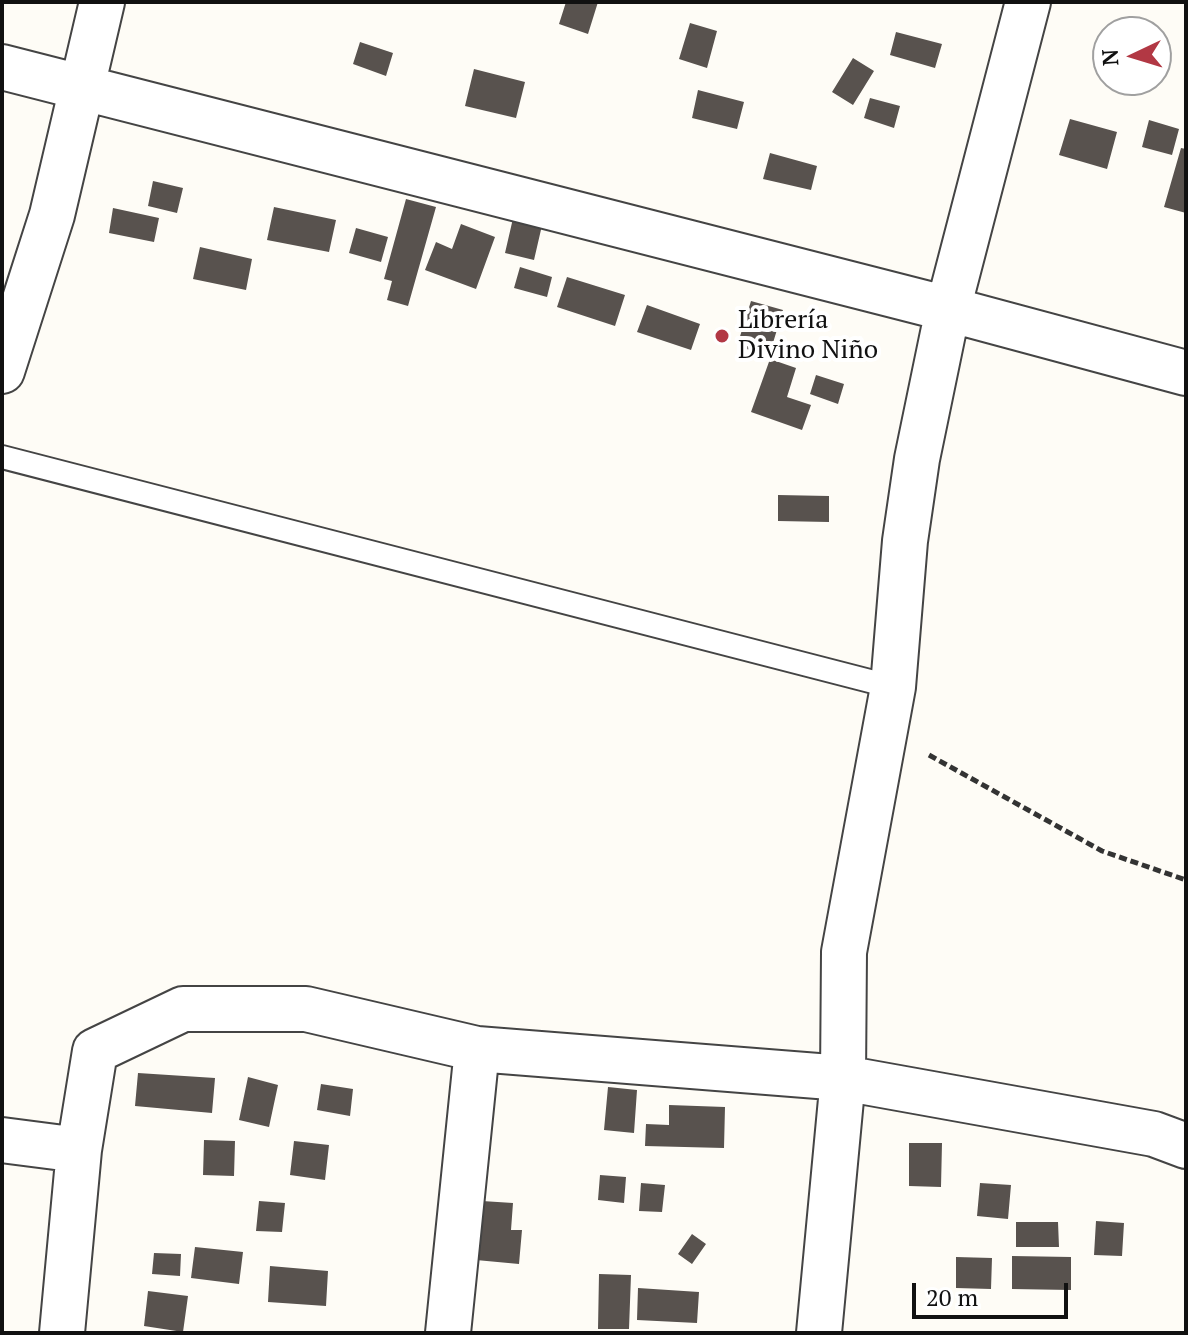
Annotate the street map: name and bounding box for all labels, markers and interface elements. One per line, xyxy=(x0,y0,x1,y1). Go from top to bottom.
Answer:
north arrow xyxy=(1092,16,1172,96)
text: N xyxy=(1095,48,1125,67)
place label: Librería Divino Niño xyxy=(738,305,878,366)
marker: Librería Divino Niño xyxy=(713,327,731,345)
scale bar xyxy=(916,1267,1072,1317)
text: 20 m xyxy=(926,1281,978,1313)

